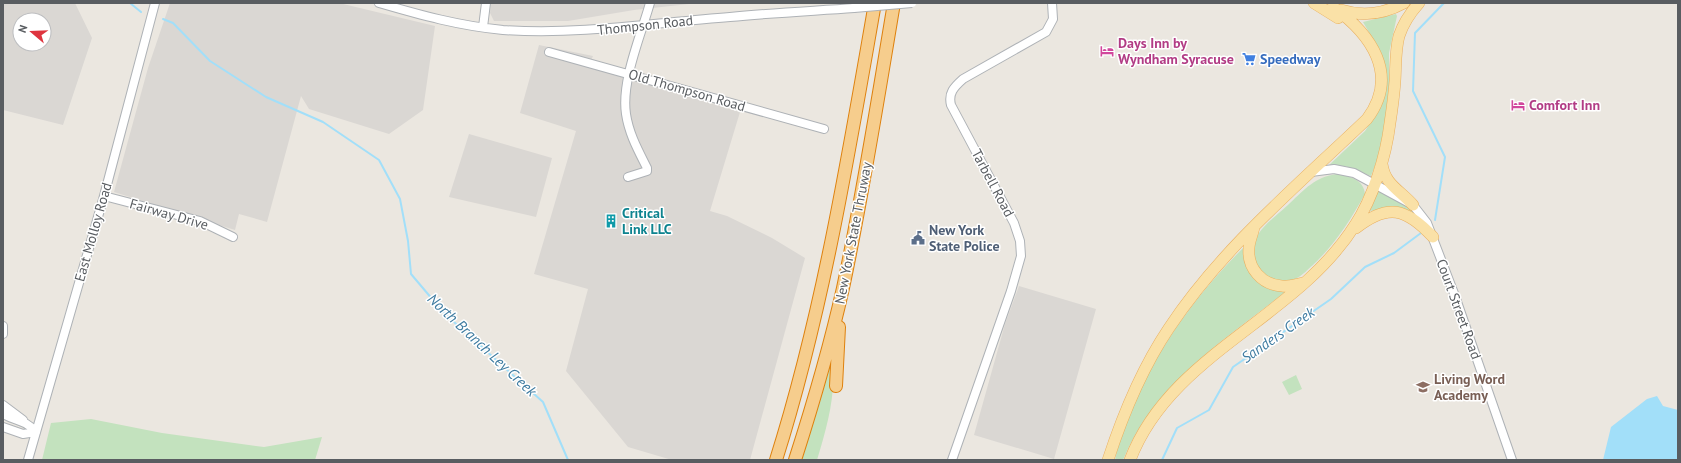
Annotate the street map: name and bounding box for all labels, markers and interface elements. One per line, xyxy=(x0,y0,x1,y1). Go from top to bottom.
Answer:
street label: Thompson Road xyxy=(596,11,694,39)
north arrow xyxy=(12,12,52,52)
text: N xyxy=(15,23,30,34)
place label: Days Inn by Wyndham Syracuse xyxy=(1118,34,1234,68)
hotel icon: Days Inn by Wyndham Syracuse xyxy=(1099,43,1115,59)
place label: Speedway xyxy=(1260,50,1321,68)
supermarket icon: Speedway xyxy=(1241,51,1257,67)
street label: Old Thompson Road xyxy=(626,65,748,115)
place label: Comfort Inn xyxy=(1529,96,1600,114)
hotel icon: Comfort Inn xyxy=(1510,97,1526,113)
street label: Tarbell Road xyxy=(968,146,1018,220)
street label: New York State Thruway xyxy=(830,160,876,305)
street label: East Molloy Road xyxy=(70,180,116,284)
street label: Fairway Drive xyxy=(128,194,210,234)
place label: Critical Link LLC xyxy=(622,204,672,238)
building icon: Critical Link LLC xyxy=(603,213,619,229)
place label: New York State Police xyxy=(929,221,1000,255)
public building icon: New York State Police xyxy=(910,230,926,246)
street label: Court Street Road xyxy=(1433,256,1485,362)
water label: North Branch Ley Creek xyxy=(424,289,542,401)
water label: Sanders Creek xyxy=(1237,302,1319,367)
place label: Living Word Academy xyxy=(1434,370,1505,404)
school or university icon: Living Word Academy xyxy=(1415,379,1431,395)

